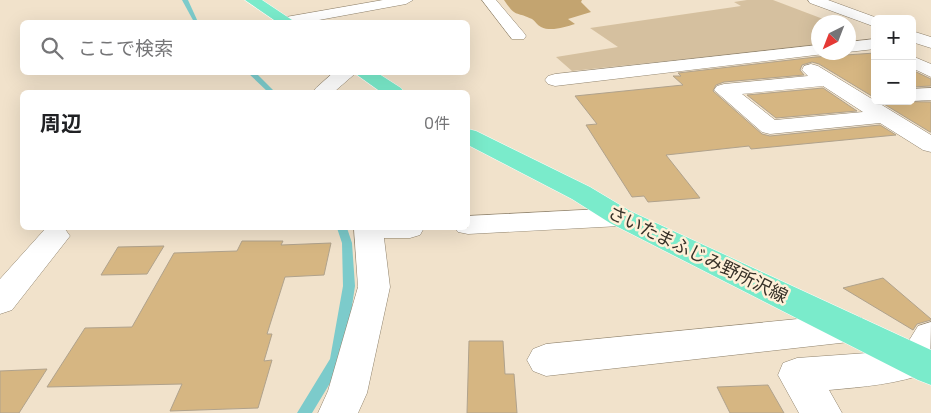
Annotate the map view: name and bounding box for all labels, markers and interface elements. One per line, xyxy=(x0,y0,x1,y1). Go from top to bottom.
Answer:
north arrow xyxy=(811,15,856,60)
map controls xyxy=(871,15,916,105)
button: + xyxy=(871,15,916,60)
search box xyxy=(20,20,470,75)
icon: search xyxy=(38,34,66,62)
text: ここで検索 xyxy=(78,35,173,62)
button: − xyxy=(871,60,916,105)
text: 周辺 xyxy=(40,109,82,138)
text: 0件 xyxy=(424,112,450,135)
street label: さいたまふじみ野所沢線 xyxy=(604,199,792,309)

